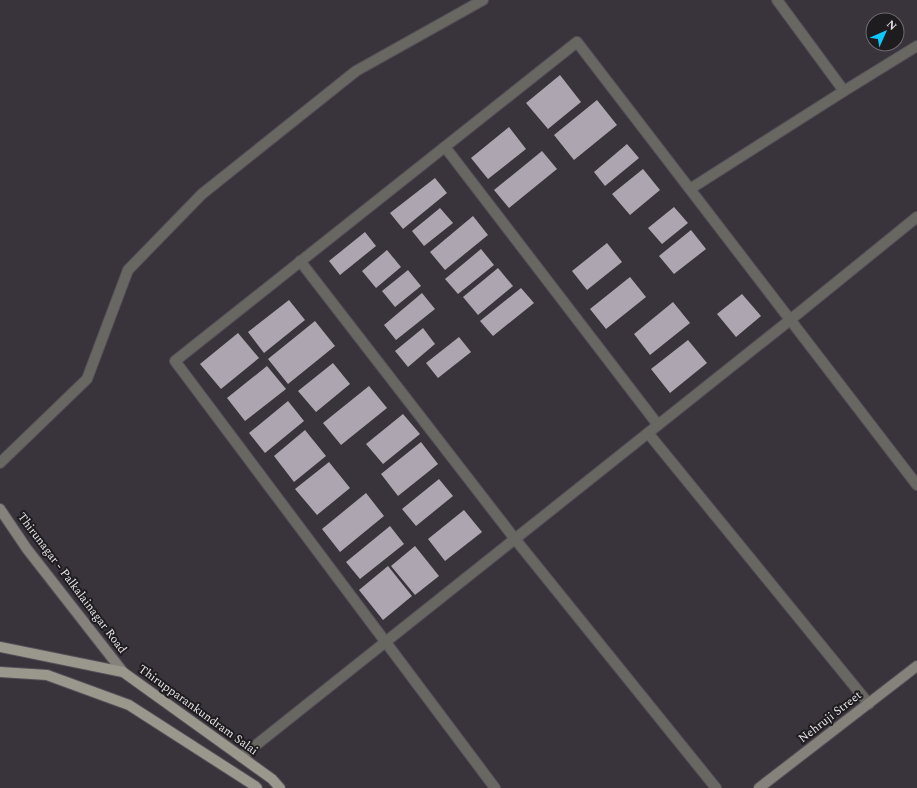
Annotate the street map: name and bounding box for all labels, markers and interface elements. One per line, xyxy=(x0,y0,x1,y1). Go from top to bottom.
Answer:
north arrow xyxy=(865,12,905,52)
text: N xyxy=(883,16,901,34)
street label: Thirunagar - Palkalainagar Road xyxy=(12,508,132,658)
street label: Thirupparankundram Salai xyxy=(134,660,262,760)
street label: Nehruji Street xyxy=(794,686,866,748)

